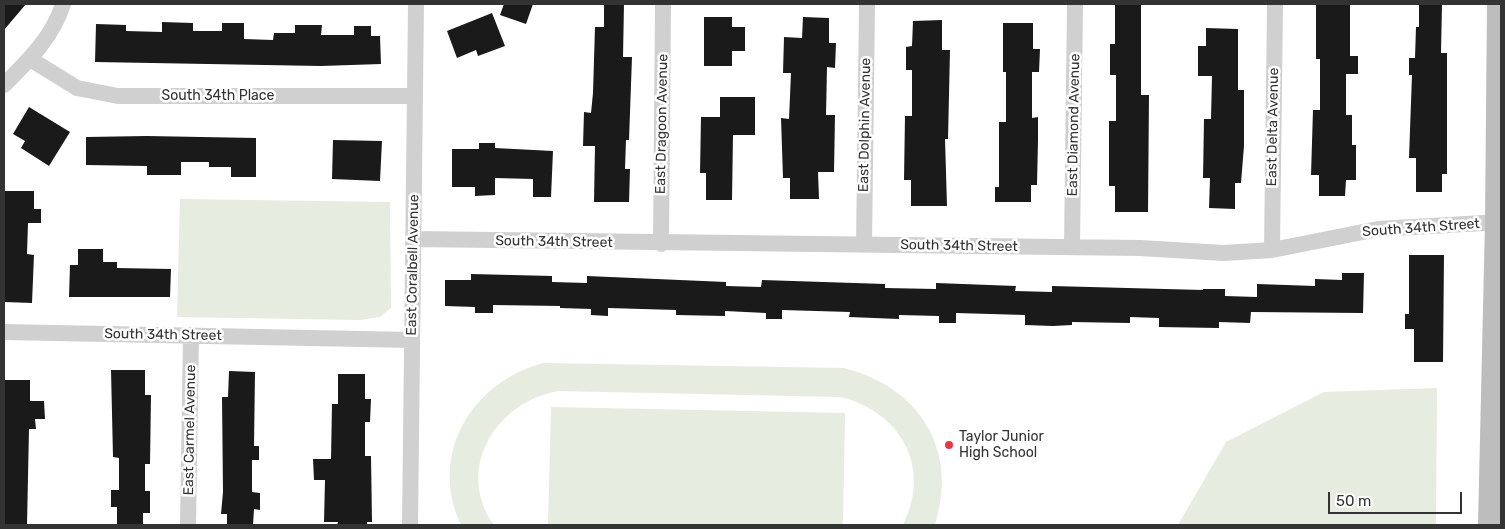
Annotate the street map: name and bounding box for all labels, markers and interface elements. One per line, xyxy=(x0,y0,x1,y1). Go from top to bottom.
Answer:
street label: East Diamond Avenue xyxy=(1064,53,1084,197)
street label: East Dragoon Avenue xyxy=(652,54,672,194)
street label: East Dolphin Avenue xyxy=(855,58,875,192)
street label: East Delta Avenue xyxy=(1264,67,1282,187)
street label: South 34th Place xyxy=(162,88,274,104)
street label: East Coralbell Avenue xyxy=(403,194,423,336)
street label: South 34th Street xyxy=(1362,216,1480,240)
street label: South 34th Street xyxy=(495,233,613,251)
street label: South 34th Street xyxy=(900,237,1018,255)
street label: South 34th Street xyxy=(104,326,222,344)
street label: East Carmel Avenue xyxy=(180,364,200,496)
place label: Taylor Junior High School xyxy=(959,429,1044,462)
marker: Taylor Junior High School xyxy=(943,439,955,451)
scale bar xyxy=(1330,482,1464,514)
text: 50 m xyxy=(1336,492,1371,510)

